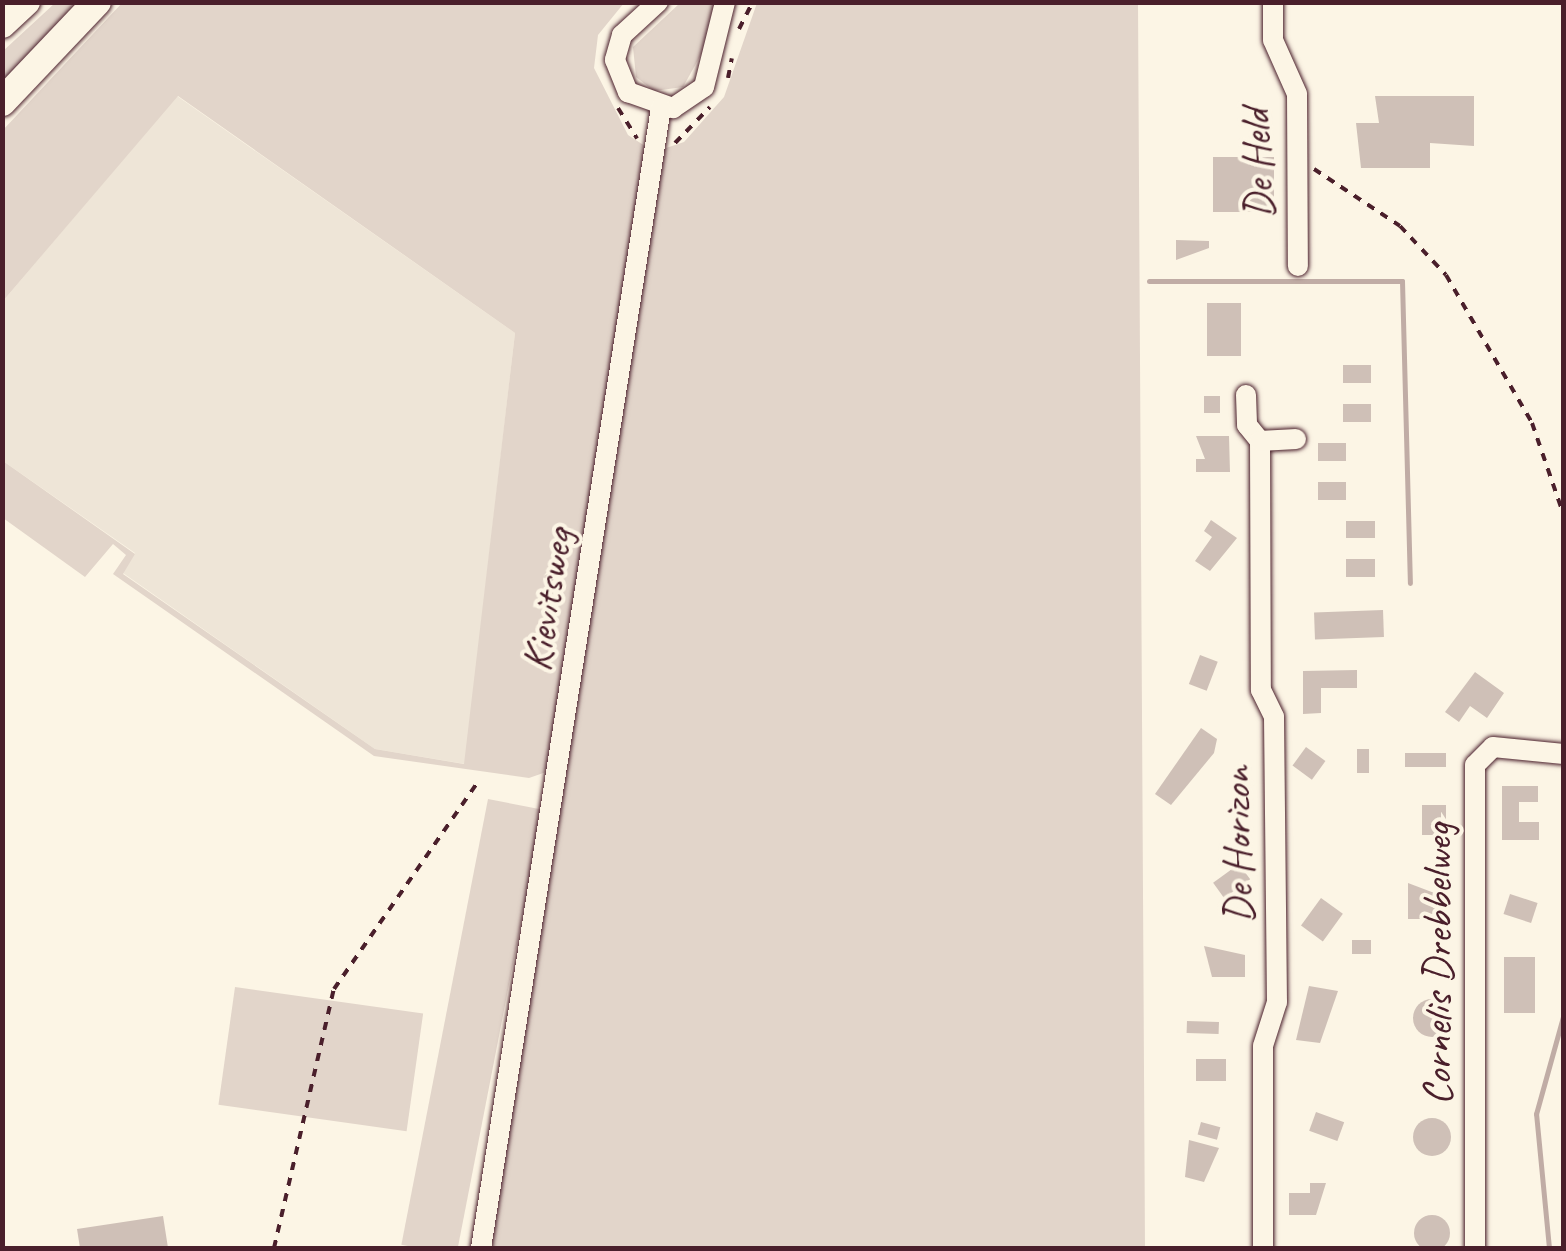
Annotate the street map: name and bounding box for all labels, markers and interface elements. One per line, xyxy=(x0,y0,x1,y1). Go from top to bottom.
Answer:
street label: De Held xyxy=(1231,108,1285,220)
street label: Kievitsweg xyxy=(512,525,584,675)
street label: De Horizon xyxy=(1211,766,1265,924)
street label: Cornelis Drebbelweg xyxy=(1413,823,1463,1105)

